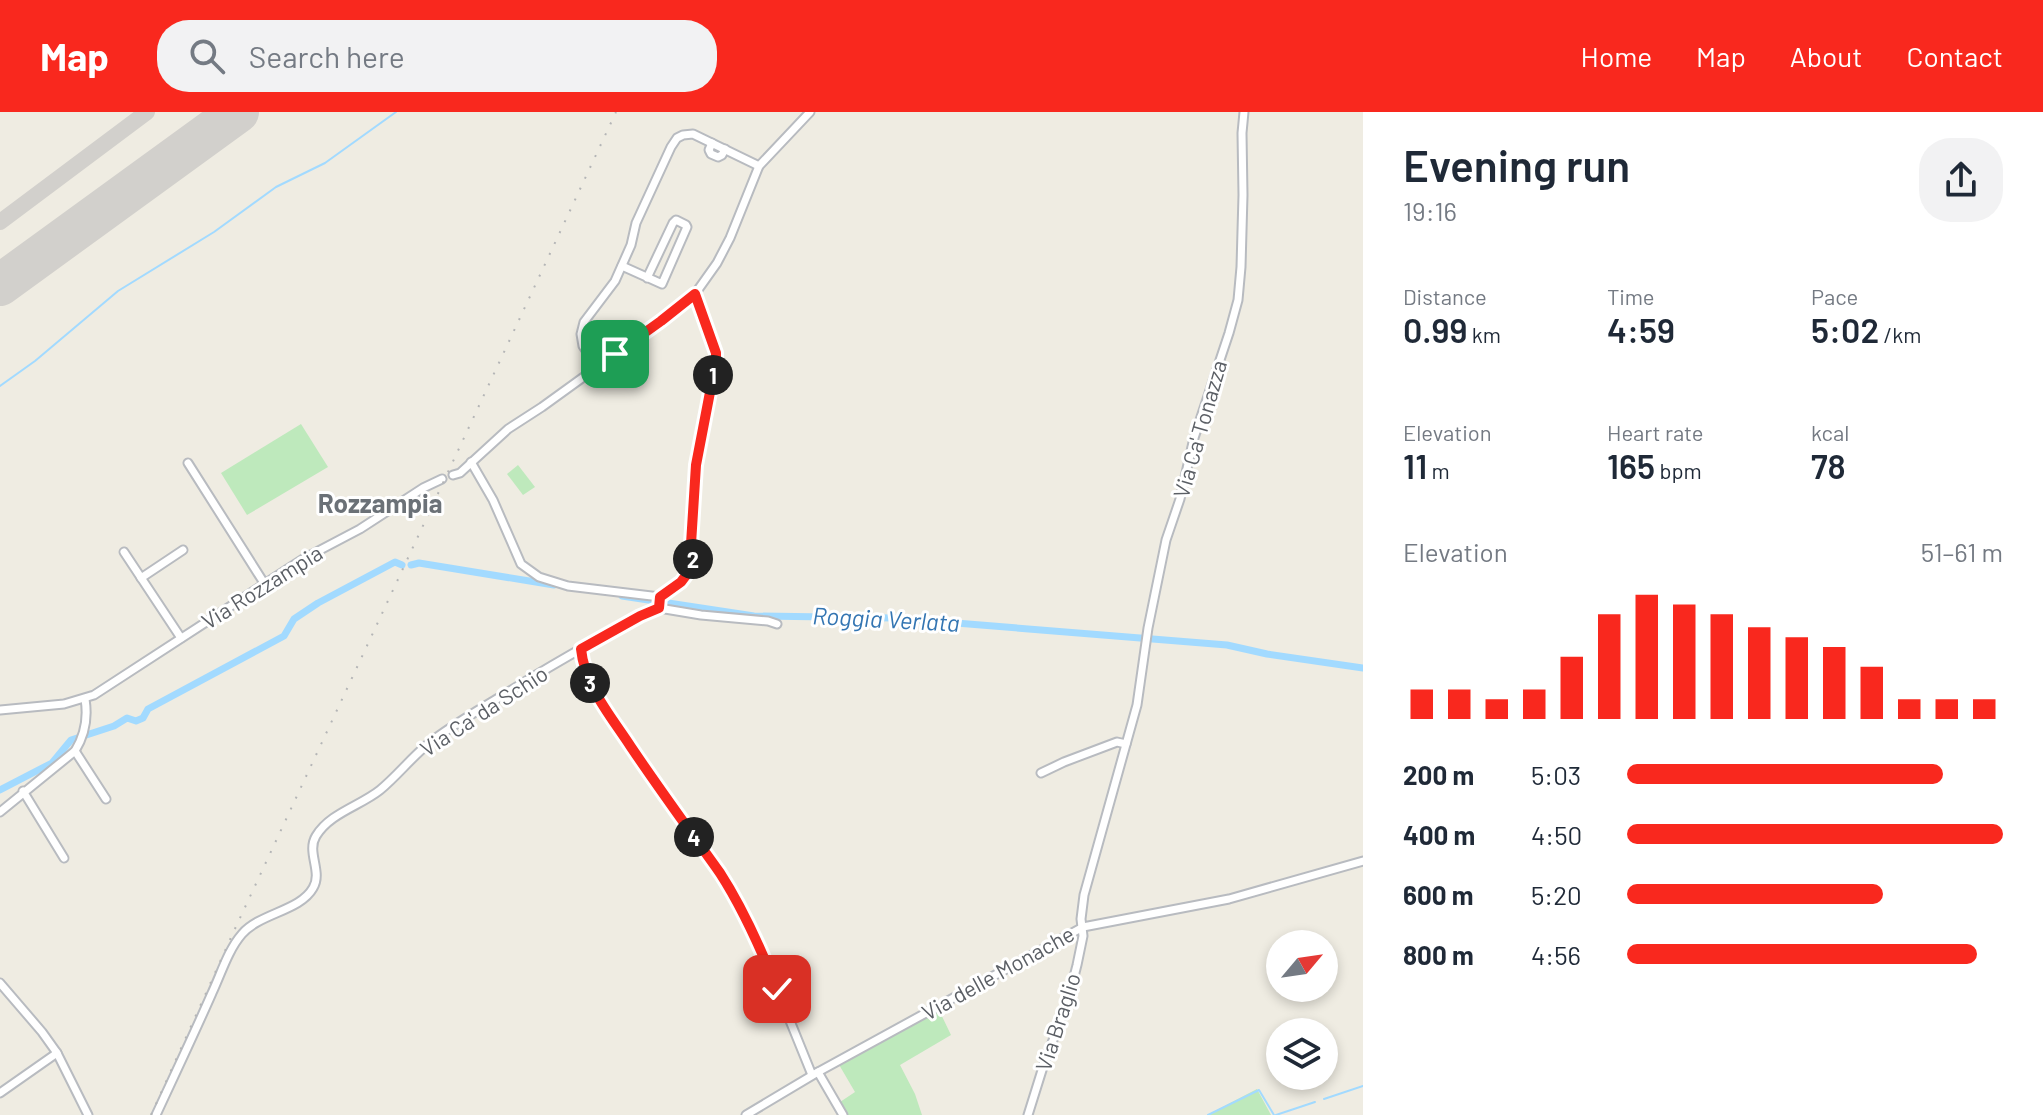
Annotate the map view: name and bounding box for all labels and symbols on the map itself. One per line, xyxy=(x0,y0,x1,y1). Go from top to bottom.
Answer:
pin xyxy=(581,320,649,388)
pin: 1 xyxy=(693,355,733,395)
street label: Via Ca' Tonazza xyxy=(1167,357,1231,501)
district label: Rozzampia xyxy=(318,487,442,518)
street label: Via Rozzampia xyxy=(196,539,327,634)
pin: 2 xyxy=(673,539,713,579)
water label: Roggia Verlata xyxy=(812,600,961,637)
street label: Via Ca' da Schio xyxy=(415,659,552,761)
pin: 3 xyxy=(570,663,610,703)
pin: 4 xyxy=(674,817,714,857)
street label: Via delle Monache xyxy=(917,920,1078,1025)
north arrow xyxy=(1266,930,1338,1002)
pin xyxy=(743,955,811,1023)
street label: Via Braglio xyxy=(1029,969,1085,1074)

